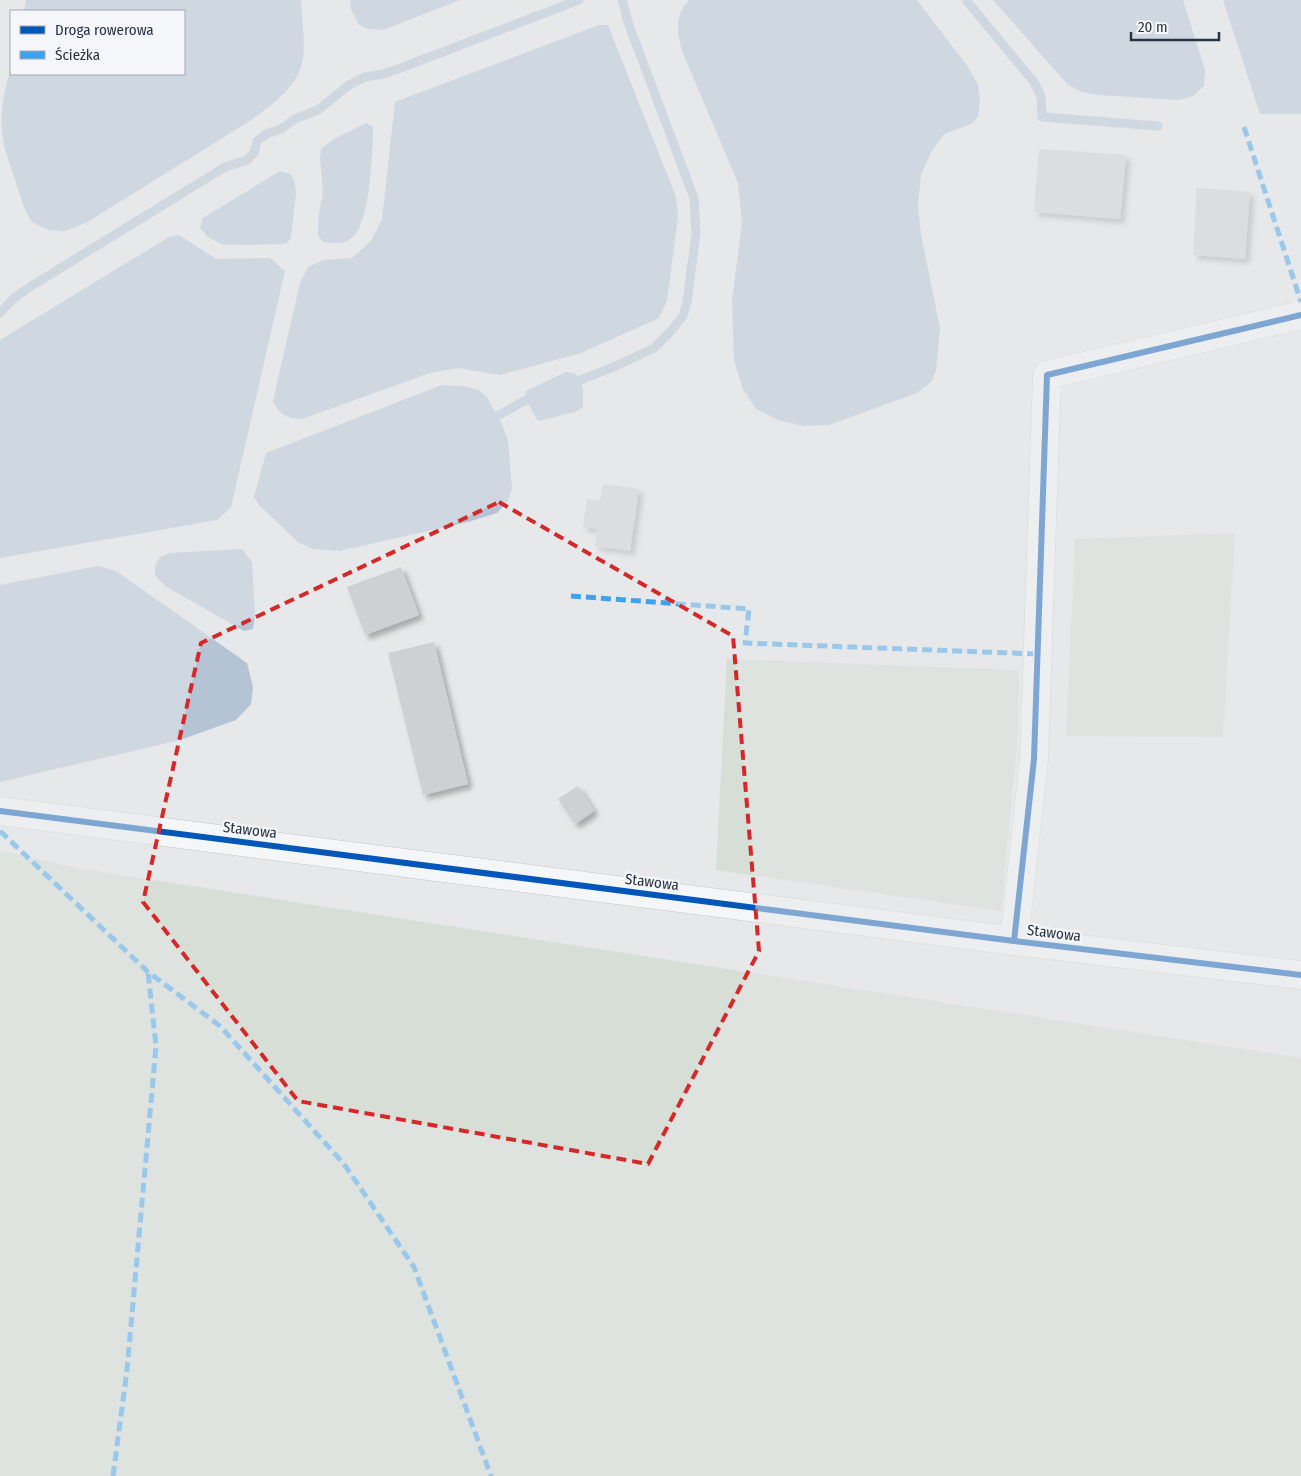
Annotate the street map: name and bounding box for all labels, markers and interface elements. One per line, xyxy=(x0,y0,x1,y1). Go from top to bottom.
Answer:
legend xyxy=(10,10,185,75)
scale bar xyxy=(1131,10,1218,42)
text: 20 m xyxy=(1138,18,1168,36)
text: Droga rowerowa xyxy=(55,21,154,39)
text: Ścieżka xyxy=(55,46,100,64)
street label: Stawowa xyxy=(222,818,278,842)
street label: Stawowa xyxy=(624,870,680,894)
street label: Stawowa xyxy=(1026,921,1082,945)

